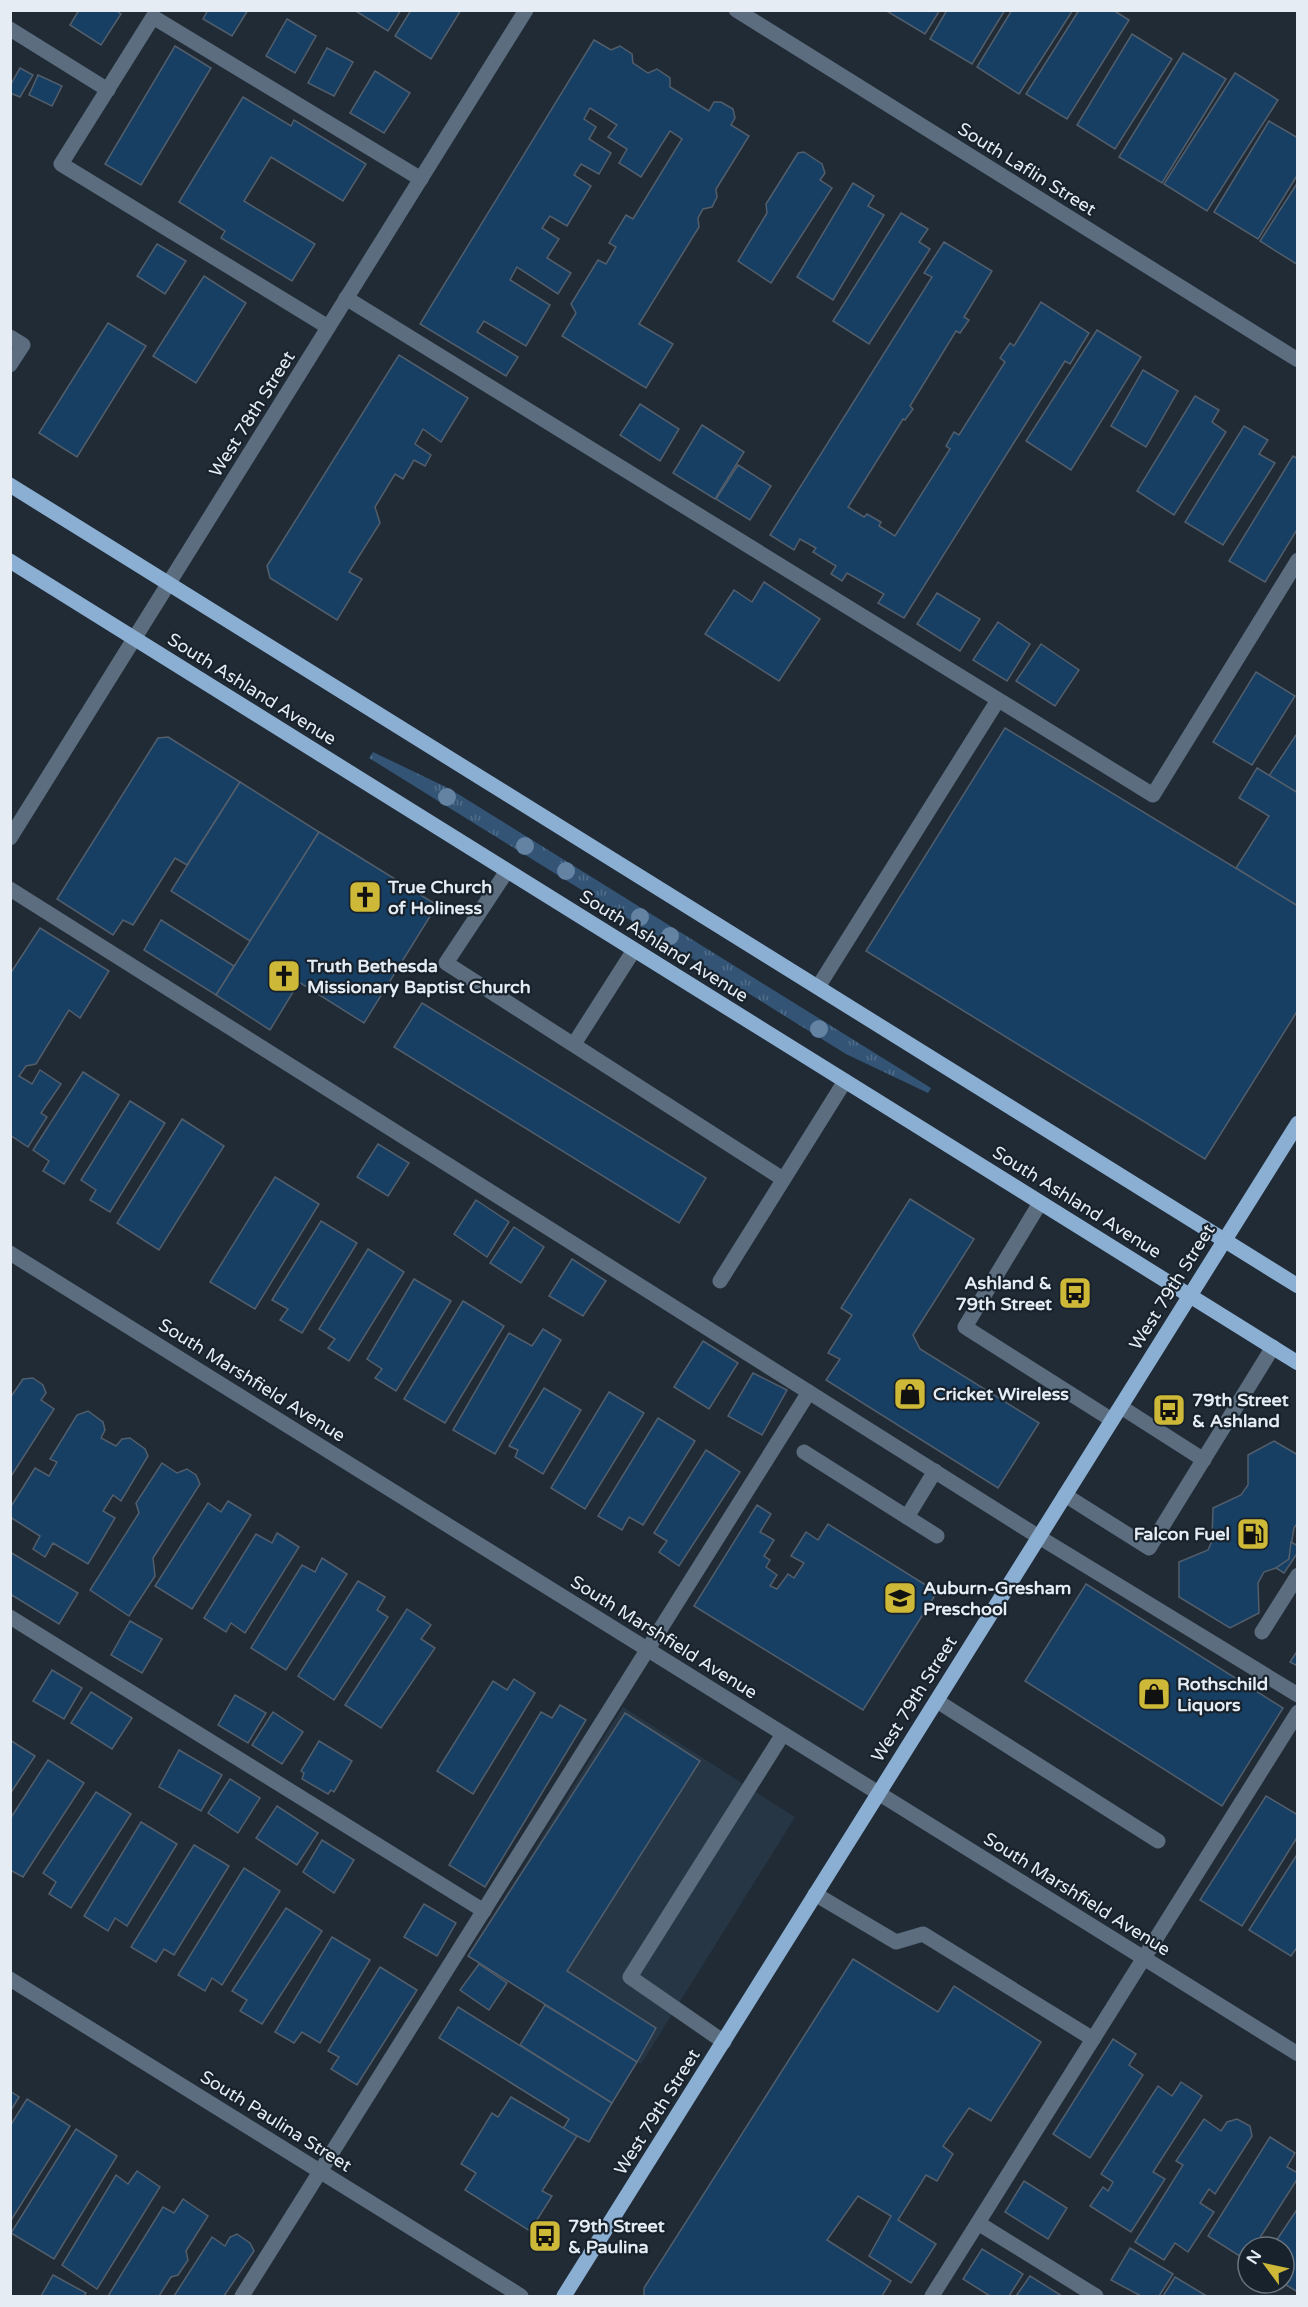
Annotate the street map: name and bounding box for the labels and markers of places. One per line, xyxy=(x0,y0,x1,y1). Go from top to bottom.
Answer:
place label: True Church of Holiness xyxy=(387,876,492,919)
church icon: True Church of Holiness xyxy=(347,879,383,915)
place label: Truth Bethesda Missionary Baptist Church xyxy=(306,955,531,998)
church icon: Truth Bethesda Missionary Baptist Church xyxy=(266,958,302,994)
place label: Ashland & 79th Street xyxy=(955,1272,1052,1315)
bus stop icon: Ashland & 79th Street xyxy=(1057,1275,1093,1311)
shop icon: Cricket Wireless xyxy=(892,1376,928,1412)
place label: Cricket Wireless xyxy=(933,1383,1069,1405)
place label: 79th Street & Ashland xyxy=(1192,1389,1289,1432)
bus stop icon: 79th Street & Ashland xyxy=(1151,1392,1187,1428)
fuel station icon: Falcon Fuel xyxy=(1235,1516,1271,1552)
place label: Falcon Fuel xyxy=(1134,1523,1230,1545)
place label: Auburn-Gresham Preschool xyxy=(923,1577,1071,1620)
school or university icon: Auburn-Gresham Preschool xyxy=(882,1580,918,1616)
place label: Rothschild Liquors xyxy=(1177,1673,1268,1716)
shop icon: Rothschild Liquors xyxy=(1136,1676,1172,1712)
place label: 79th Street & Paulina xyxy=(568,2215,665,2258)
bus stop icon: 79th Street & Paulina xyxy=(527,2218,563,2254)

